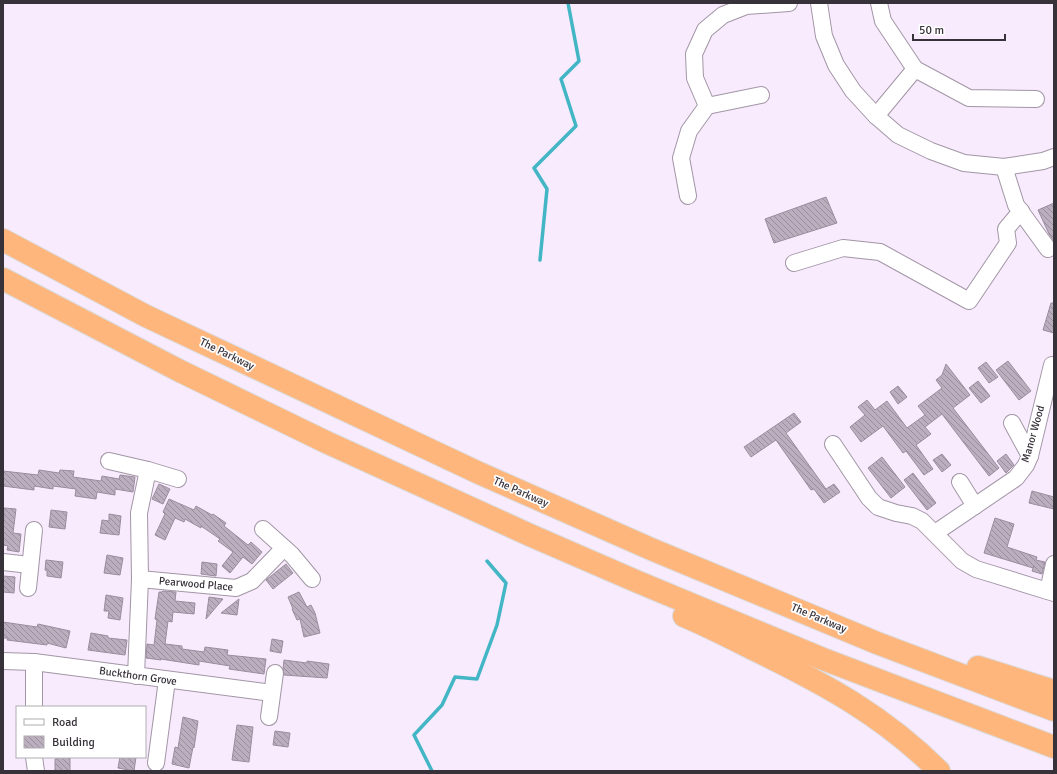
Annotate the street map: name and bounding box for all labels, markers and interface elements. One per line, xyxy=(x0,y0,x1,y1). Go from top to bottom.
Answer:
scale bar xyxy=(913,16,1005,42)
text: 50 m xyxy=(919,23,944,38)
street label: The Parkway xyxy=(198,335,257,373)
street label: Manor Wood xyxy=(1019,404,1047,464)
street label: The Parkway xyxy=(491,474,551,510)
street label: Pearwood Place xyxy=(158,574,234,594)
street label: The Parkway xyxy=(789,601,849,636)
street label: Buckthorn Grove xyxy=(98,664,178,688)
legend xyxy=(16,706,146,758)
text: Road xyxy=(52,715,78,730)
text: Building xyxy=(52,735,95,750)

